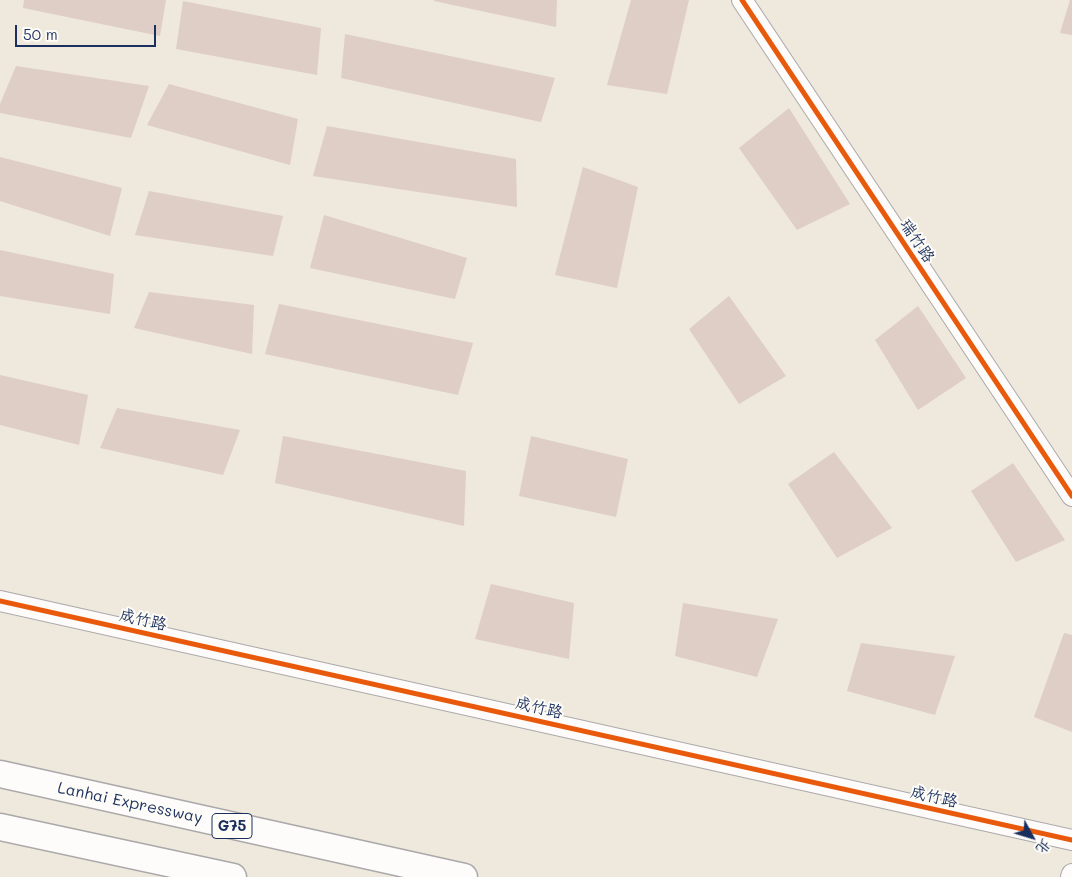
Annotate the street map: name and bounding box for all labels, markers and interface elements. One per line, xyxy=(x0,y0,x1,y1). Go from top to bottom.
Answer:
scale bar xyxy=(18,15,159,47)
text: 50 m xyxy=(23,24,58,44)
street label: 瑞竹路 xyxy=(896,216,938,266)
street label: 成竹路 xyxy=(117,605,169,635)
street label: 成竹路 xyxy=(513,693,565,723)
street label: Lanhai Expressway xyxy=(56,778,204,828)
street label: 成竹路 xyxy=(908,782,960,812)
north arrow xyxy=(1007,812,1057,862)
road number: G75 xyxy=(212,814,252,838)
text: 北 xyxy=(1032,835,1056,858)

